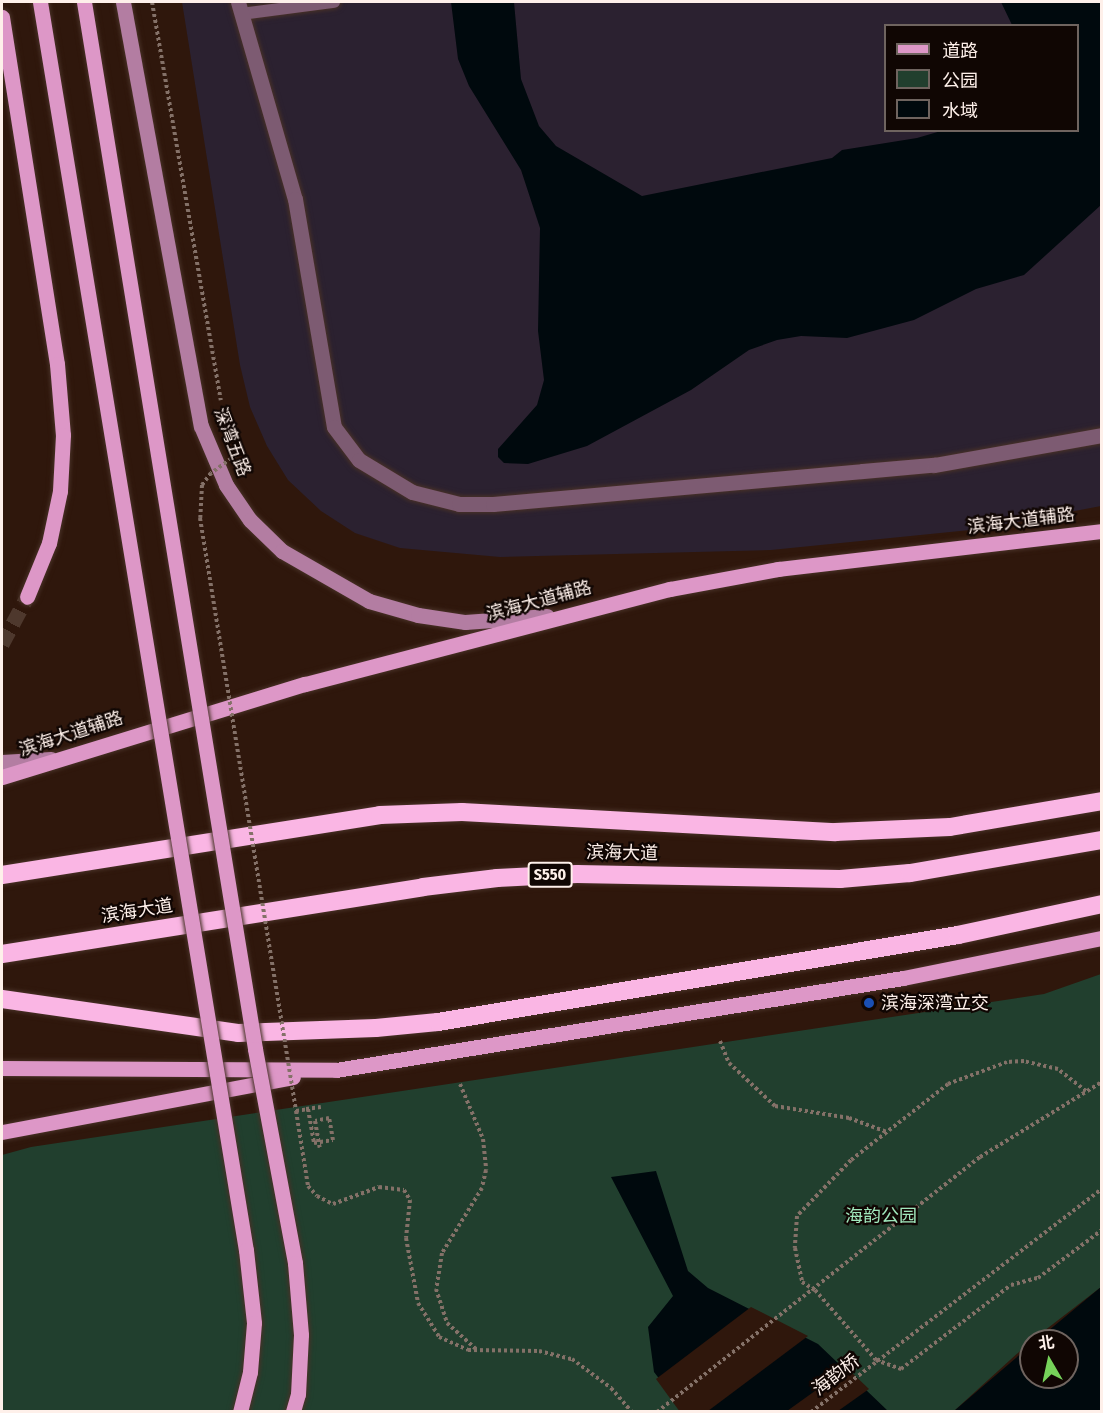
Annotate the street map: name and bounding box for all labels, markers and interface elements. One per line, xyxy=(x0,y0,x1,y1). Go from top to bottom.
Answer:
legend xyxy=(884,24,1079,132)
text: 道路 xyxy=(942,40,978,62)
text: 公园 xyxy=(942,70,978,92)
text: 水域 xyxy=(942,100,978,122)
street label: 深湾五路 xyxy=(209,405,255,479)
street label: 滨海大道辅路 xyxy=(966,504,1076,538)
street label: 滨海大道辅路 xyxy=(484,577,594,625)
street label: 滨海大道辅路 xyxy=(16,707,126,761)
street label: 滨海大道 xyxy=(586,842,658,864)
road number: S550 xyxy=(528,862,572,888)
street label: 滨海大道 xyxy=(100,895,174,927)
place label: 滨海深湾立交 xyxy=(881,992,989,1014)
marker: 滨海深湾立交 xyxy=(862,996,876,1010)
park label: 海韵公园 xyxy=(845,1205,917,1227)
north arrow xyxy=(1019,1329,1079,1389)
text: 北 xyxy=(1037,1332,1056,1353)
street label: 海韵桥 xyxy=(808,1350,864,1400)

